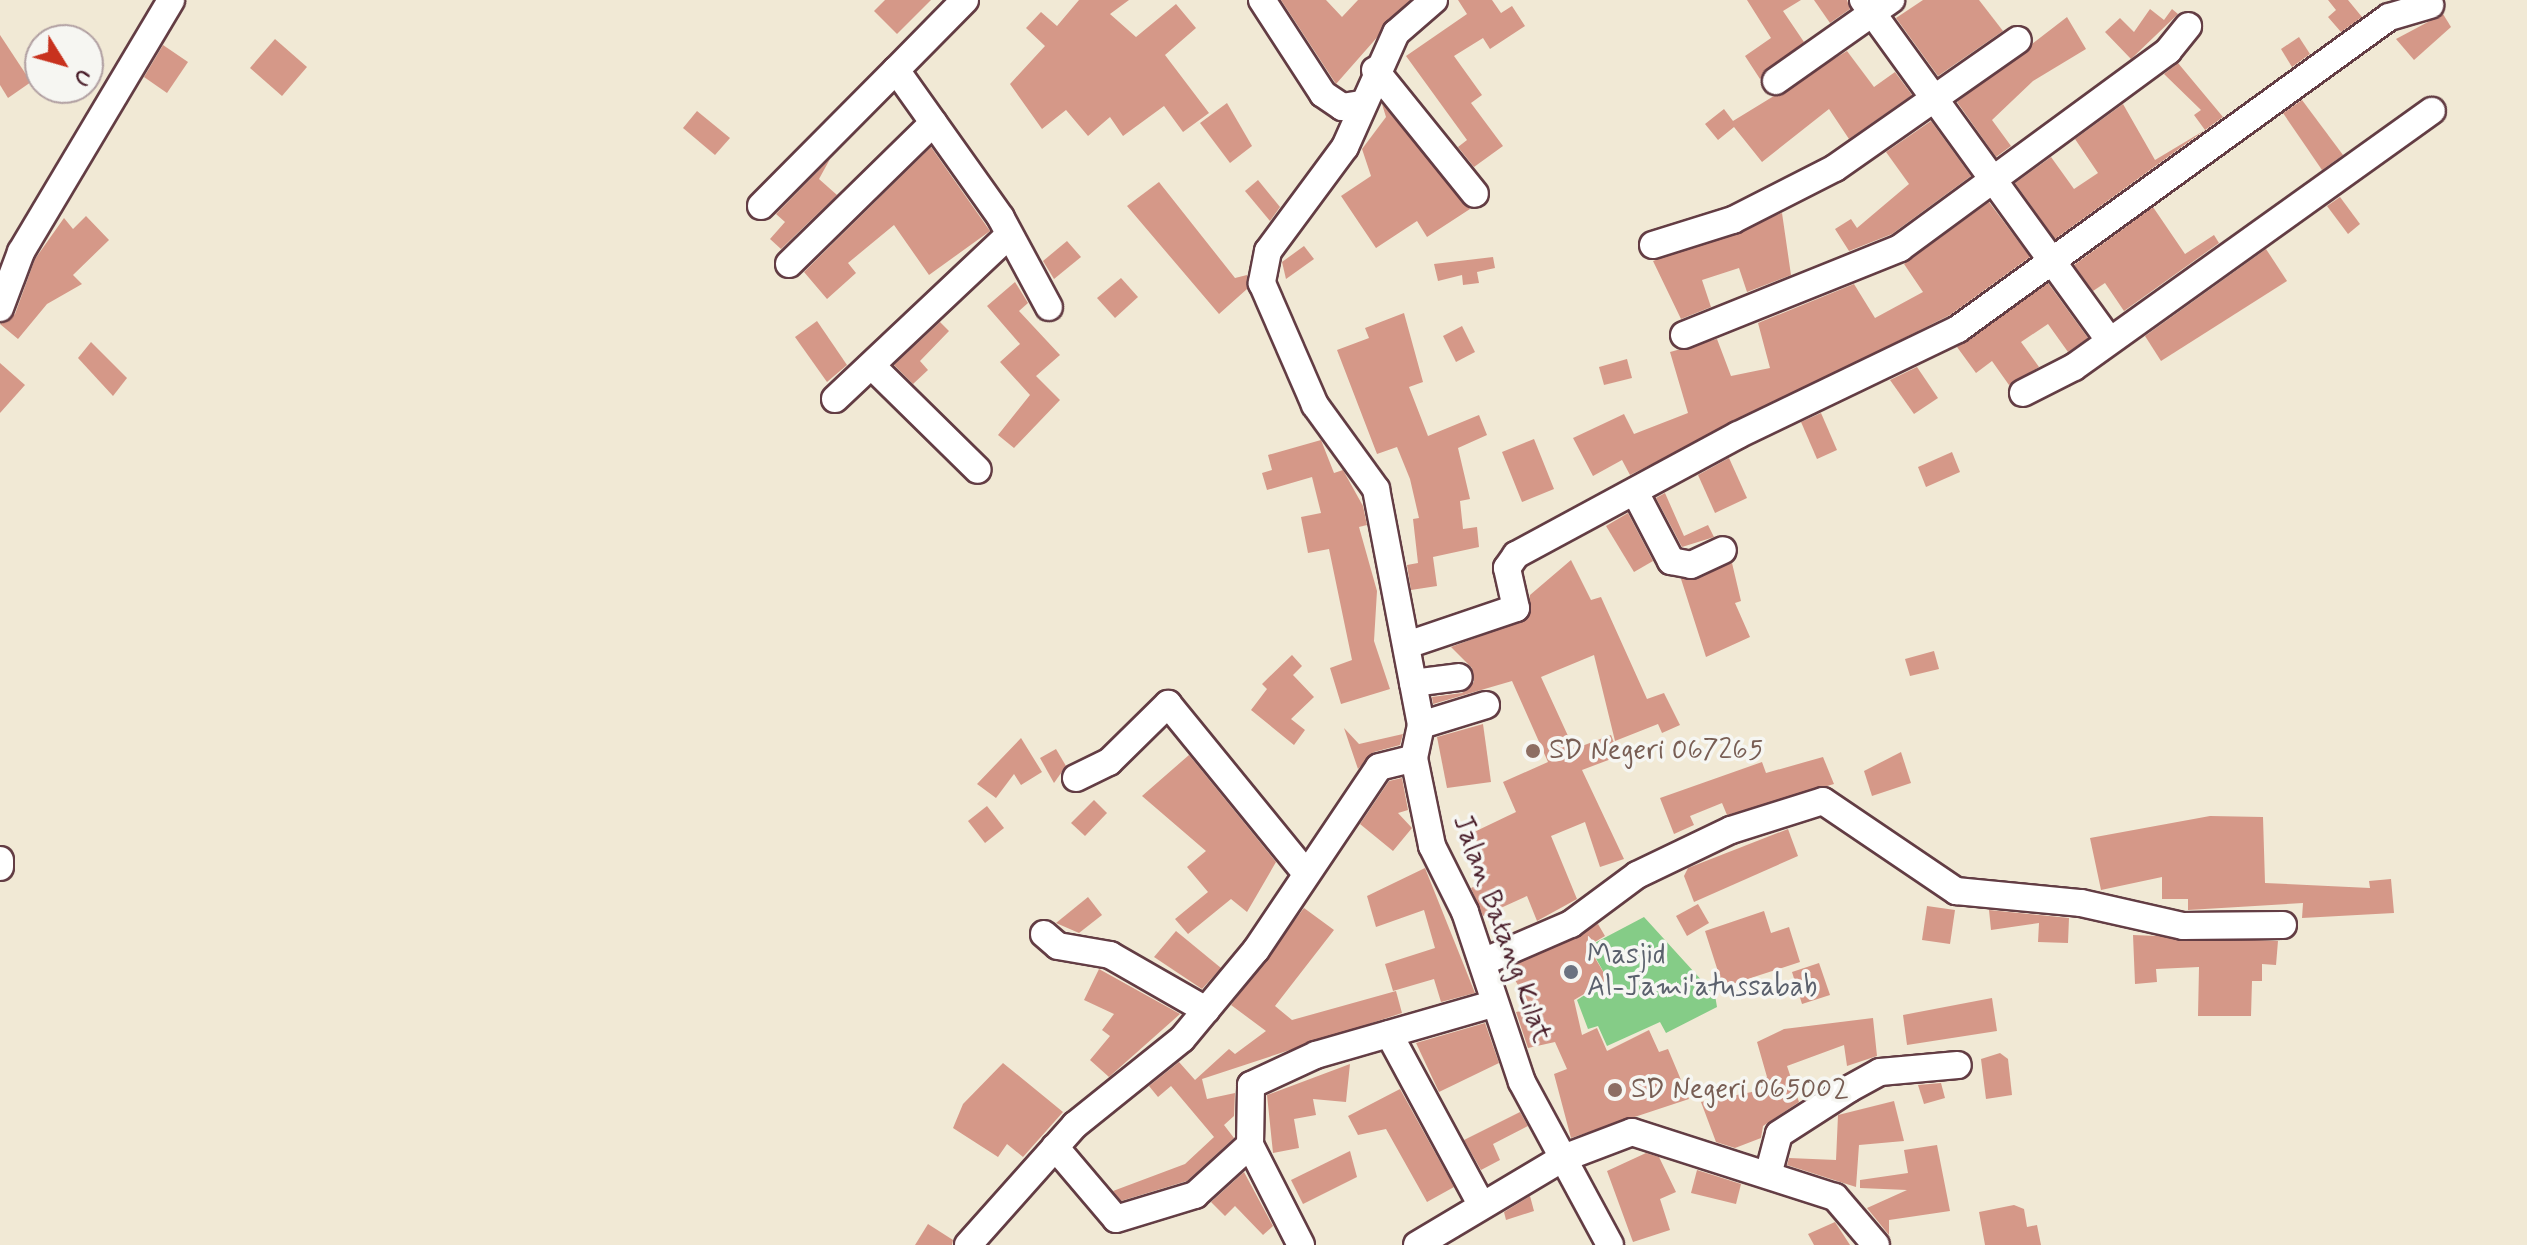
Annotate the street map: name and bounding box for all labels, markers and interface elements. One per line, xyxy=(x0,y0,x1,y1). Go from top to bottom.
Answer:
north arrow xyxy=(24,24,104,104)
text: U xyxy=(66,63,97,91)
place label: SD Negeri 067265 xyxy=(1549,734,1766,768)
marker: SD Negeri 067265 xyxy=(1524,742,1542,760)
street label: Jalan Batang Kilat xyxy=(1445,813,1557,1045)
place label: Masjid Al-Jami'atussabab xyxy=(1587,939,1817,1005)
marker: Masjid Al-Jami'atussabab xyxy=(1562,963,1580,981)
place label: SD Negeri 065002 xyxy=(1631,1073,1852,1107)
marker: SD Negeri 065002 xyxy=(1606,1081,1624,1099)

